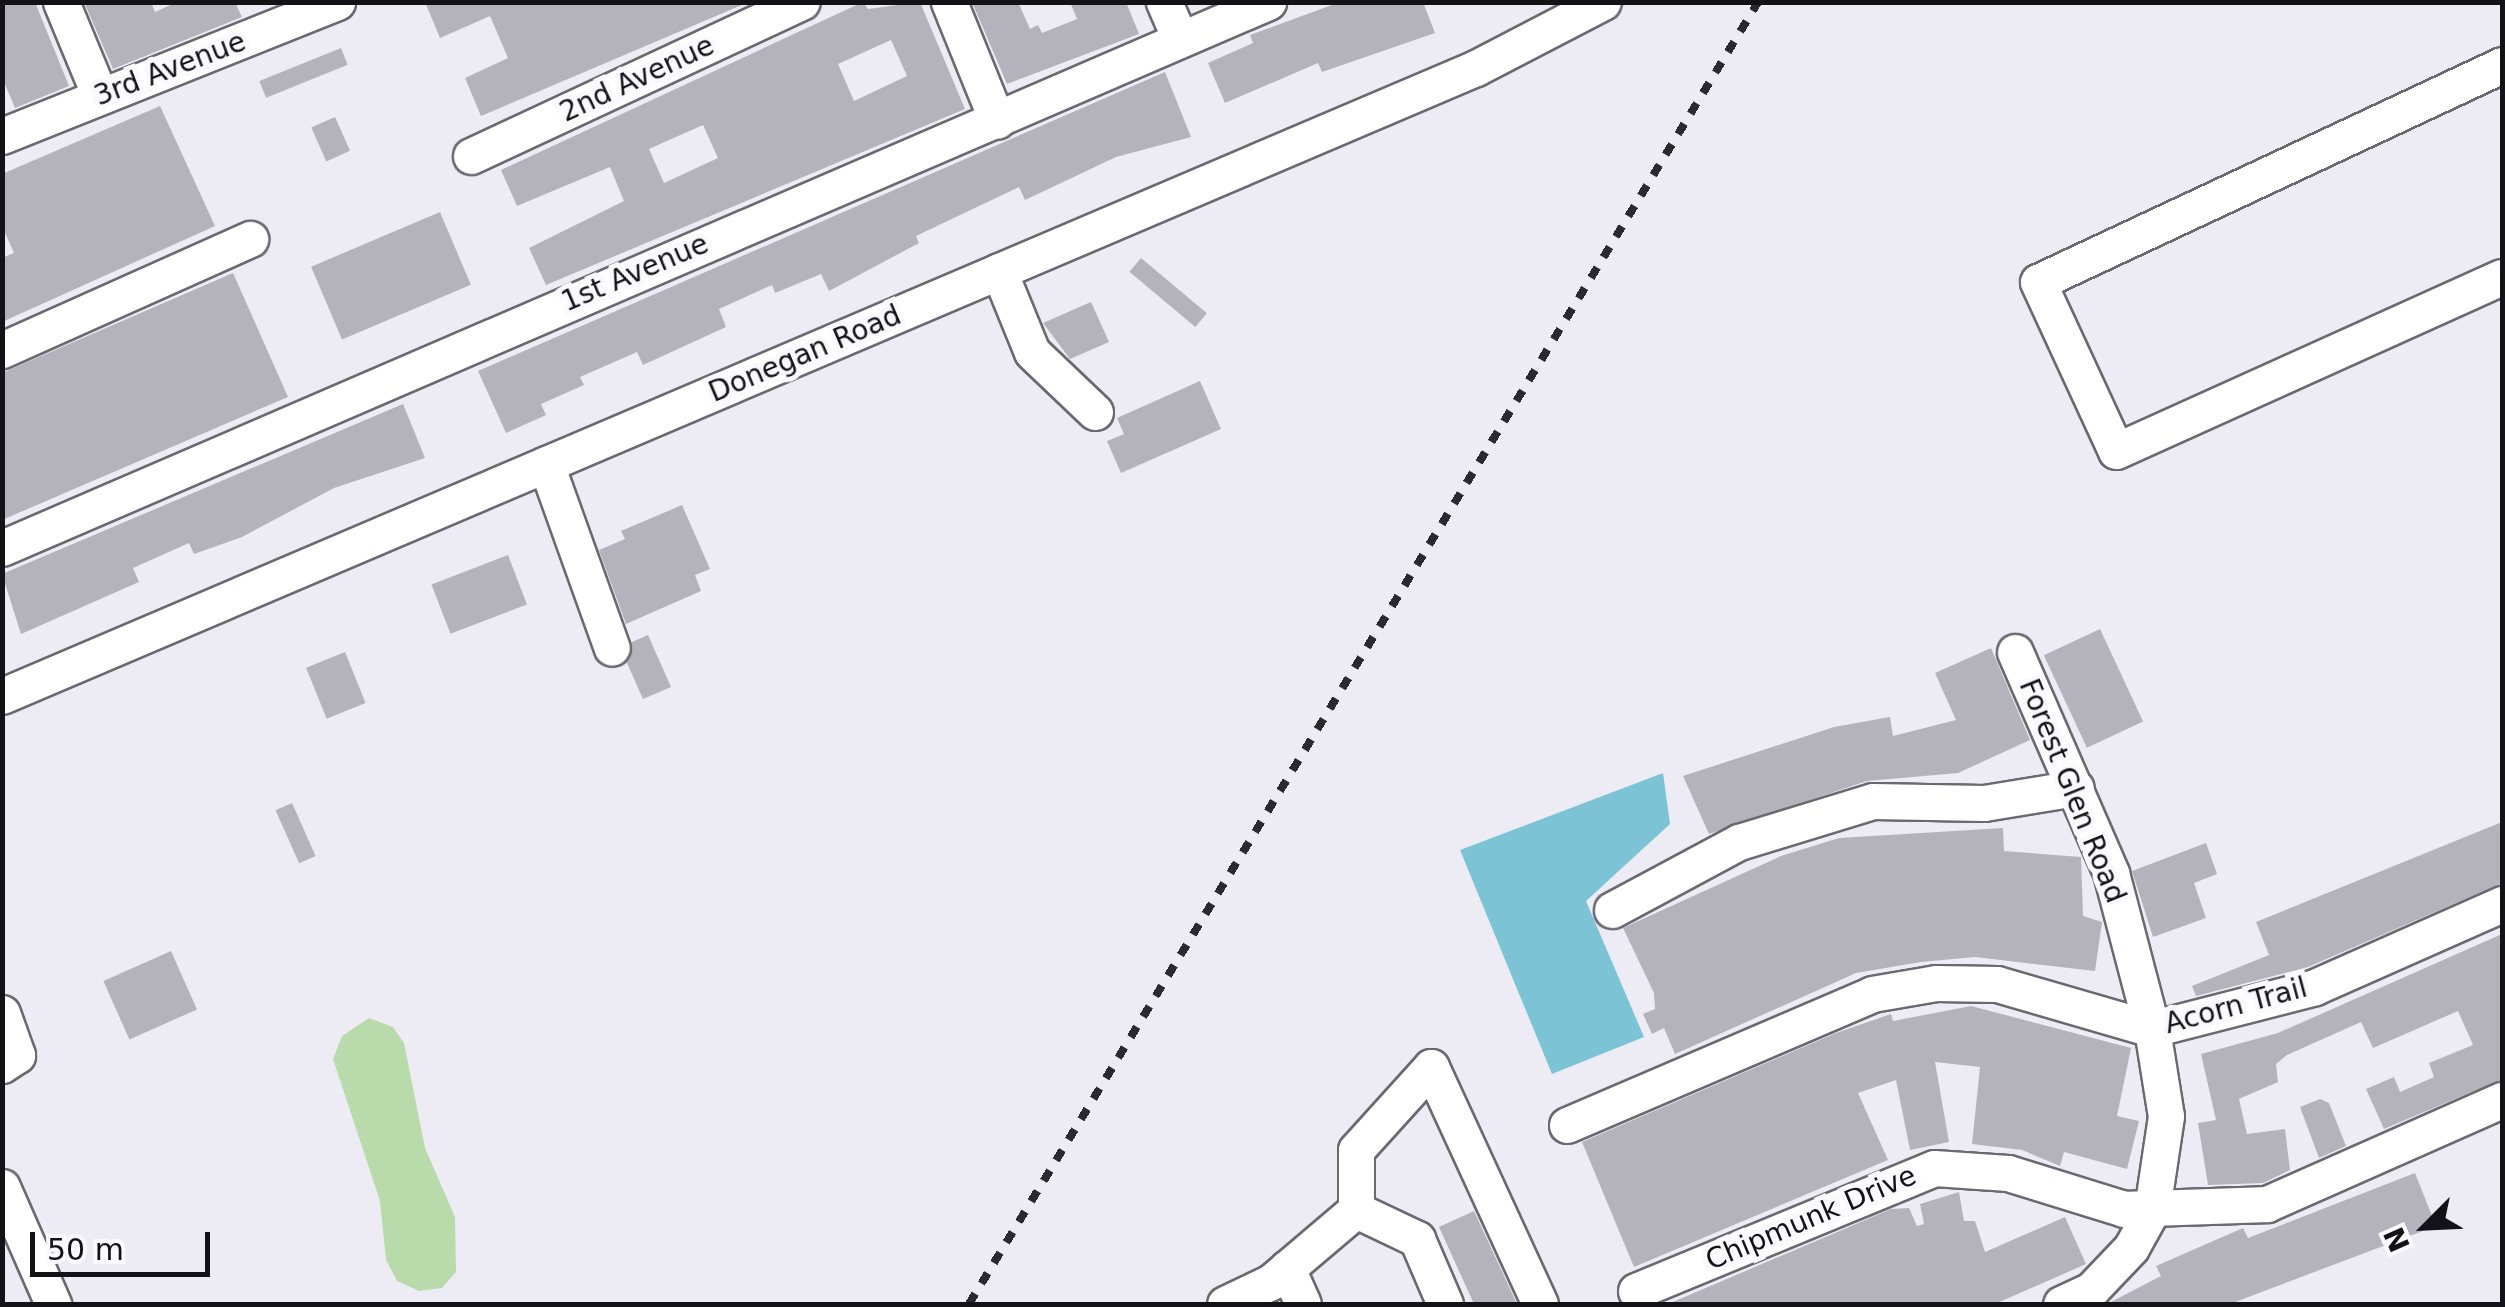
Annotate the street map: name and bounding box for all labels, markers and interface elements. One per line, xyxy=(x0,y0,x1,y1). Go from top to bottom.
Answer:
street label: 3rd Avenue xyxy=(90,25,250,113)
street label: 2nd Avenue xyxy=(555,29,719,129)
street label: 1st Avenue xyxy=(556,227,714,319)
street label: Donegan Road xyxy=(704,298,906,410)
street label: Forest Glen Road xyxy=(2012,674,2132,908)
street label: Acorn Trail xyxy=(2161,971,2311,1041)
street label: Chipmunk Drive xyxy=(1701,1159,1921,1277)
north arrow xyxy=(2375,1177,2475,1277)
scale bar xyxy=(35,1212,215,1274)
text: N xyxy=(2377,1222,2417,1257)
text: 50 m xyxy=(47,1232,124,1267)

